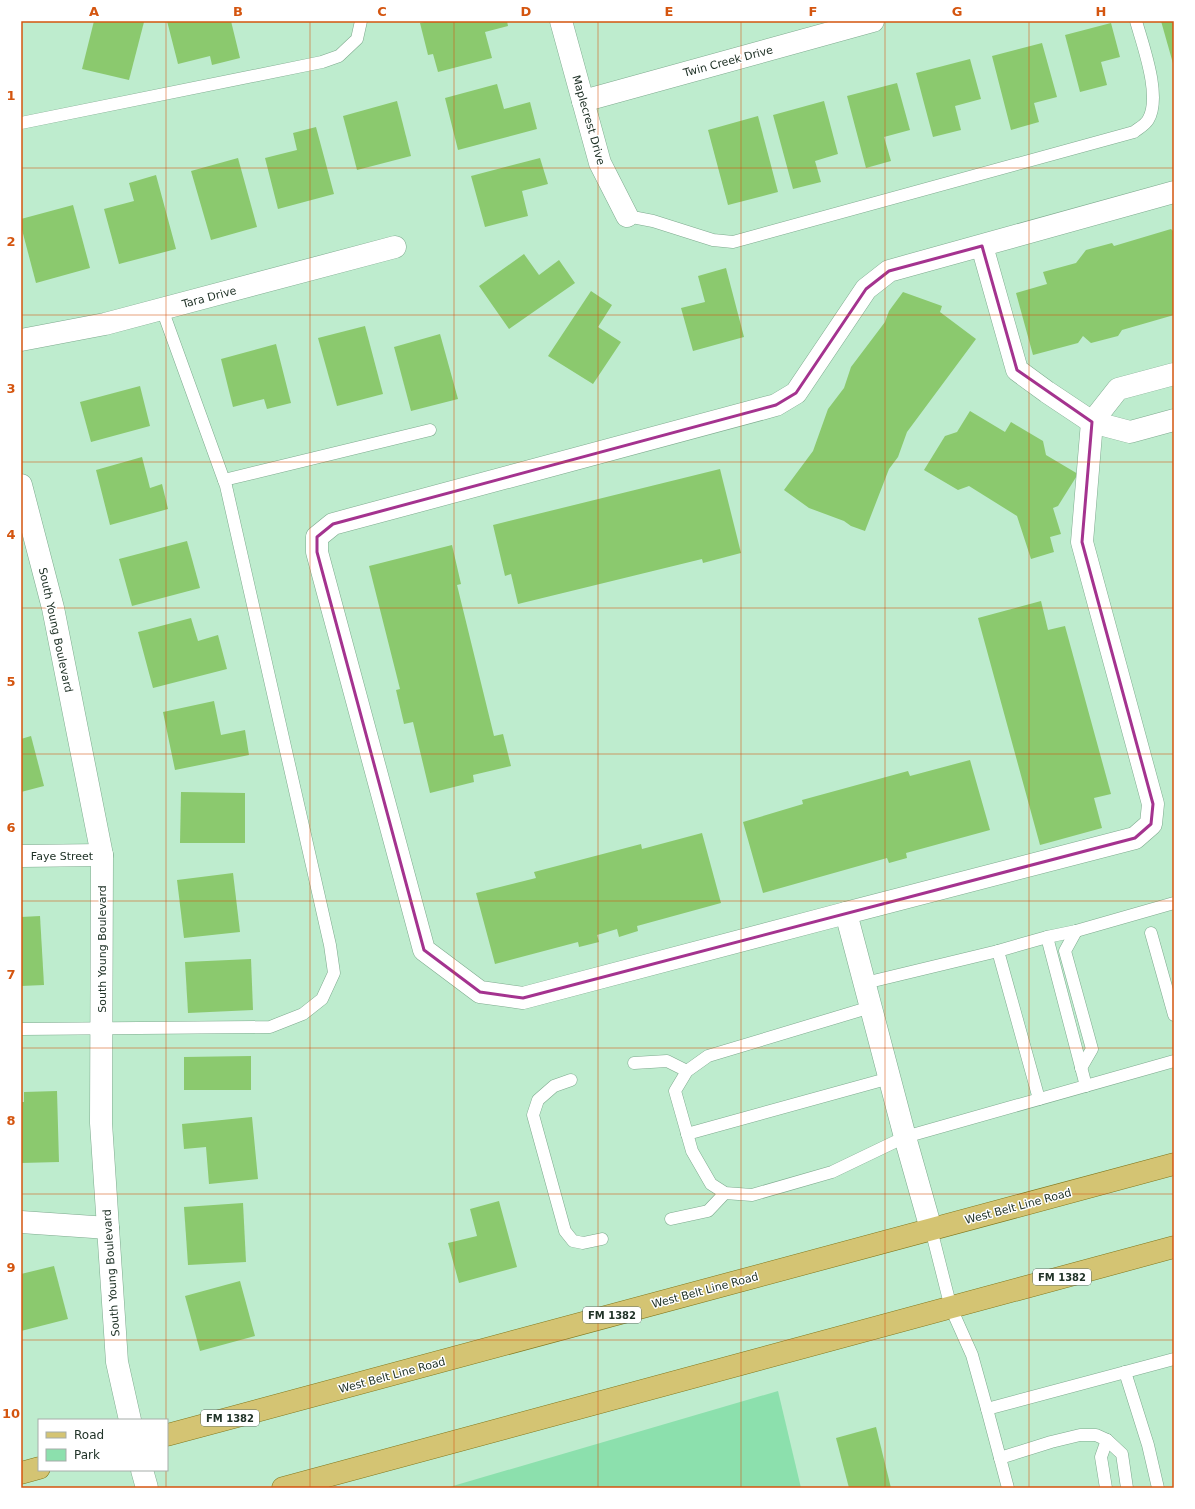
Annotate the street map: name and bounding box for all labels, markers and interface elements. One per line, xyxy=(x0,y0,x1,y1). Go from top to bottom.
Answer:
text: A xyxy=(89,4,99,19)
text: B xyxy=(233,4,243,19)
text: C xyxy=(377,4,387,19)
text: D xyxy=(521,4,532,19)
text: E xyxy=(665,4,673,19)
text: F xyxy=(809,4,817,19)
text: G xyxy=(952,4,962,19)
text: H xyxy=(1096,4,1106,19)
street label: Twin Creek Drive xyxy=(681,43,775,80)
street label: Maplecrest Drive xyxy=(569,74,608,167)
text: 1 xyxy=(6,88,16,103)
text: 2 xyxy=(6,234,16,249)
street label: Tara Drive xyxy=(180,284,238,311)
text: 3 xyxy=(6,381,16,396)
text: 4 xyxy=(6,527,16,542)
street label: South Young Boulevard xyxy=(36,566,75,694)
text: 5 xyxy=(6,674,16,689)
text: 6 xyxy=(6,820,16,835)
street label: Faye Street xyxy=(31,850,94,863)
street label: South Young Boulevard xyxy=(96,885,109,1013)
text: 7 xyxy=(6,967,16,982)
text: 8 xyxy=(6,1113,16,1128)
street label: West Belt Line Road xyxy=(963,1186,1073,1227)
street label: South Young Boulevard xyxy=(101,1209,122,1337)
text: 9 xyxy=(6,1260,16,1275)
road number: FM 1382 xyxy=(1033,1269,1091,1285)
street label: West Belt Line Road xyxy=(650,1270,760,1311)
road number: FM 1382 xyxy=(583,1307,641,1323)
street label: West Belt Line Road xyxy=(337,1355,447,1396)
text: 10 xyxy=(2,1406,20,1421)
road number: FM 1382 xyxy=(201,1410,259,1426)
legend xyxy=(38,1419,168,1471)
text: Road xyxy=(74,1428,104,1442)
text: Park xyxy=(74,1448,100,1462)

